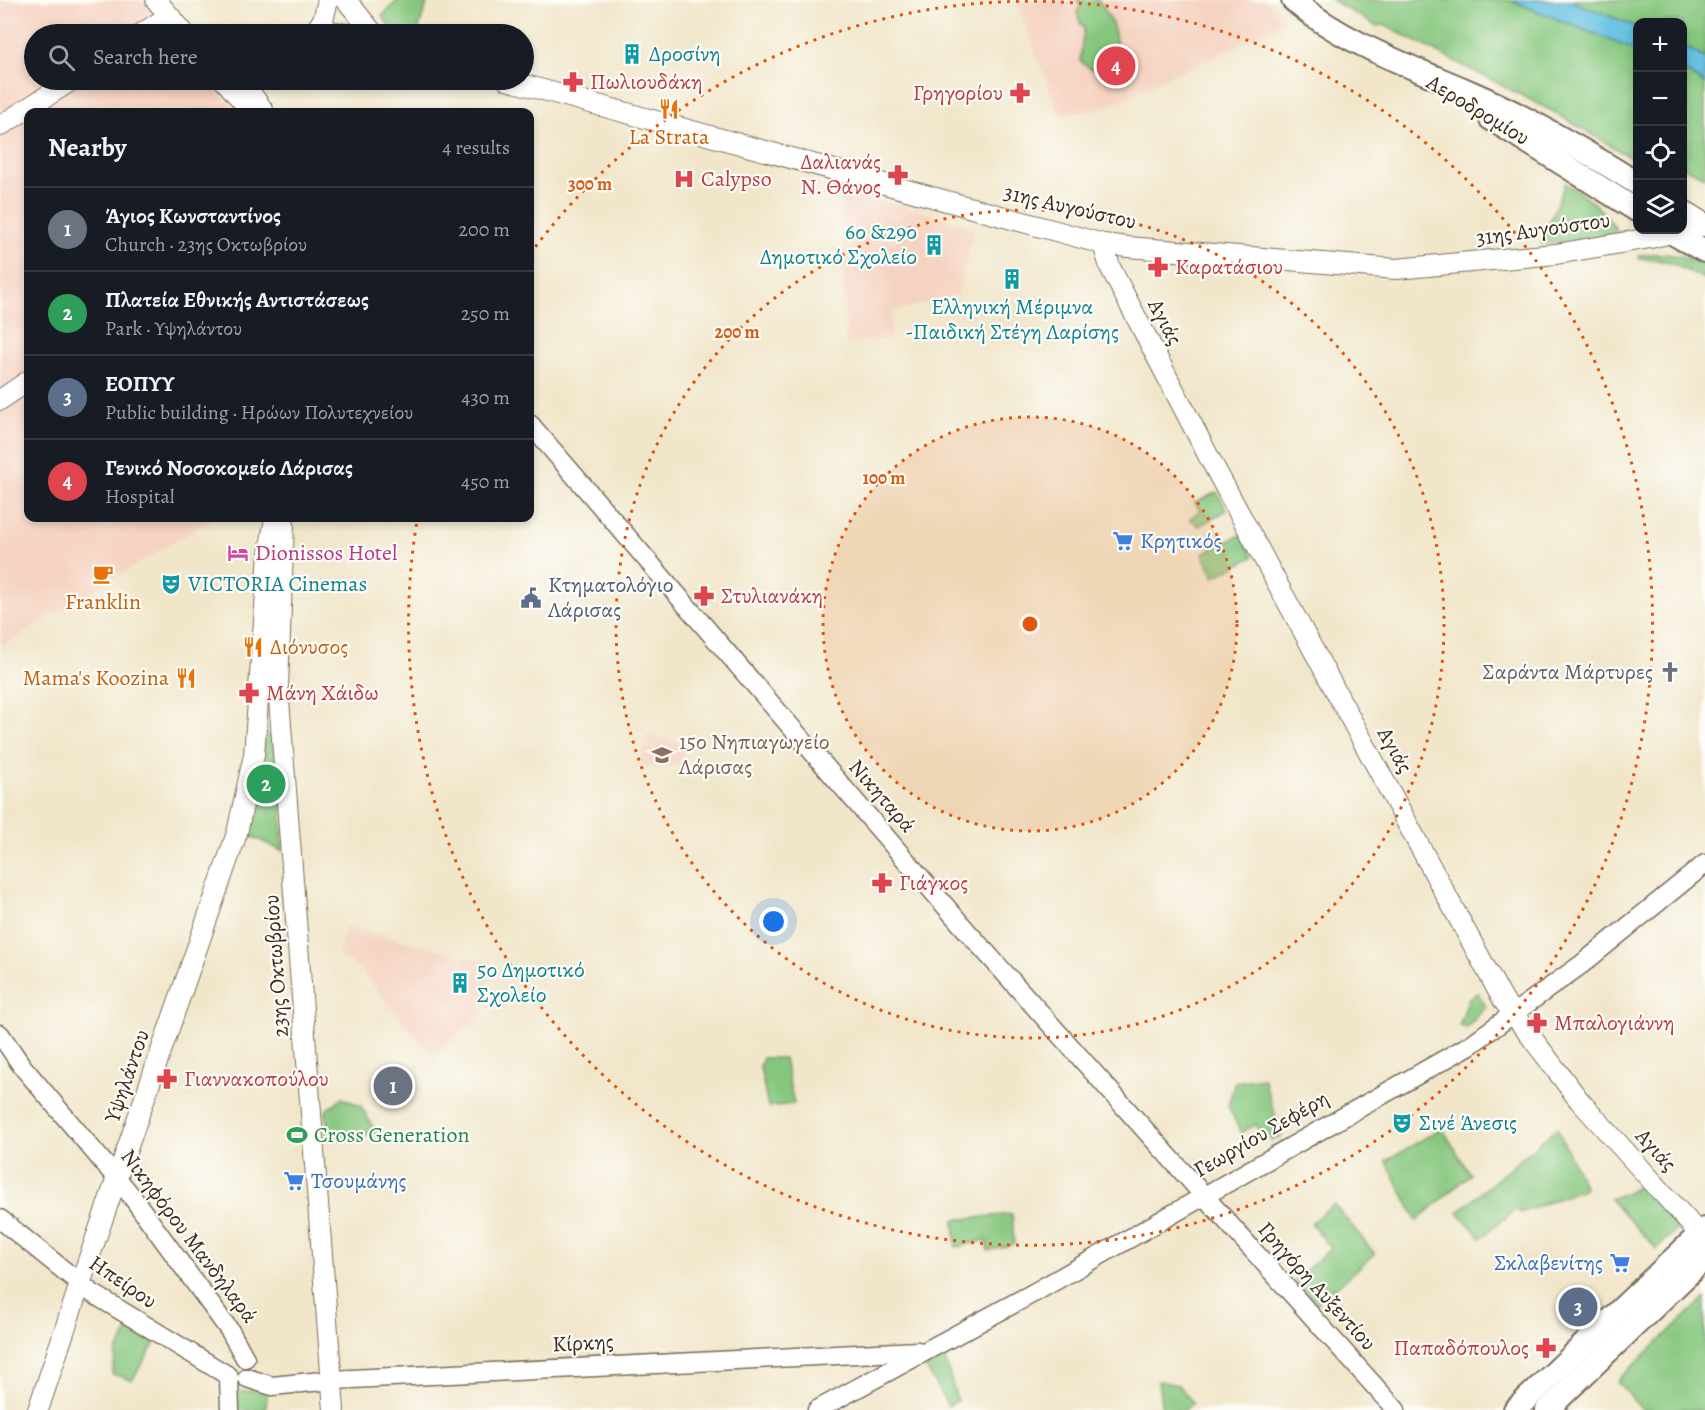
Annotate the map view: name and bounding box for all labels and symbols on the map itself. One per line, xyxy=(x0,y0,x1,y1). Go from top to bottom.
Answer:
place label: Δροσίνη xyxy=(649,39,721,69)
building icon: Δροσίνη xyxy=(620,42,644,66)
pin: 4 xyxy=(1096,44,1136,88)
place label: Πωλιουδάκη xyxy=(590,67,703,97)
street label: Αεροδρομίου xyxy=(1420,67,1535,153)
pharmacy icon: Πωλιουδάκη xyxy=(561,70,585,94)
place label: Γρηγορίου xyxy=(913,78,1003,108)
pharmacy icon: Γρηγορίου xyxy=(1008,81,1032,105)
restaurant icon: La Strata xyxy=(657,97,681,121)
place label: La Strata xyxy=(629,122,710,152)
place label: Δαλιανάς Ν. Θάνος xyxy=(800,147,881,202)
pharmacy icon: Δαλιανάς Ν. Θάνος xyxy=(886,163,910,187)
place label: Calypso xyxy=(701,164,772,194)
hospital icon: Calypso xyxy=(672,167,696,191)
text: 300 m xyxy=(568,172,612,196)
street label: 31ης Αυγούστου xyxy=(1001,177,1139,237)
street label: 31ης Αυγούστου xyxy=(1474,205,1612,253)
place label: 6ο &29ο Δημοτικό Σχολείο xyxy=(760,217,917,272)
building icon: 6ο &29ο Δημοτικό Σχολείο xyxy=(922,233,946,257)
place label: Καρατάσιου xyxy=(1175,252,1283,282)
pharmacy icon: Καρατάσιου xyxy=(1146,255,1170,279)
building icon: Ελληνική Μέριμνα -Παιδική Στέγη Λαρίσης xyxy=(1000,267,1024,291)
place label: Ελληνική Μέριμνα -Παιδική Στέγη Λαρίσης xyxy=(905,292,1119,347)
street label: Αγιάς xyxy=(1140,293,1190,351)
text: 200 m xyxy=(714,320,760,344)
text: 100 m xyxy=(863,466,905,490)
place label: Κρητικός xyxy=(1140,526,1222,556)
supermarket icon: Κρητικός xyxy=(1111,529,1135,553)
place label: Dionissos Hotel xyxy=(255,538,397,568)
hotel icon: Dionissos Hotel xyxy=(226,541,250,565)
cafe icon: Franklin xyxy=(91,562,115,586)
place label: VICTORIA Cinemas xyxy=(187,569,367,599)
place label: Κτηματολόγιο Λάρισας xyxy=(547,570,673,625)
theatre icon: VICTORIA Cinemas xyxy=(159,572,183,596)
place label: Στυλιανάκη xyxy=(721,581,823,611)
pharmacy icon: Στυλιανάκη xyxy=(692,584,716,608)
public building icon: Κτηματολόγιο Λάρισας xyxy=(519,586,543,610)
place label: Franklin xyxy=(65,587,141,617)
centre of rings xyxy=(1020,614,1040,634)
place label: Διόνυσος xyxy=(270,632,348,662)
restaurant icon: Διόνυσος xyxy=(241,635,265,659)
place label: Σαράντα Μάρτυρες xyxy=(1483,657,1653,687)
church icon: Σαράντα Μάρτυρες xyxy=(1658,660,1682,684)
place label: Mama's Koozina xyxy=(23,663,170,693)
restaurant icon: Mama's Koozina xyxy=(174,666,198,690)
place label: Μάνη Χάιδω xyxy=(266,678,379,708)
pharmacy icon: Μάνη Χάιδω xyxy=(237,681,261,705)
street label: Αγιάς xyxy=(1370,721,1420,779)
place label: 15ο Νηπιαγωγείο Λάρισας xyxy=(678,727,830,782)
school or university icon: 15ο Νηπιαγωγείο Λάρισας xyxy=(650,743,674,767)
street label: Νικηταρά xyxy=(842,753,922,839)
pin: 2 xyxy=(246,762,286,806)
place label: Γιάγκος xyxy=(899,868,968,898)
pharmacy icon: Γιάγκος xyxy=(870,871,894,895)
street label: 23ης Οκτωβρίου xyxy=(256,894,296,1038)
your location xyxy=(759,907,788,936)
place label: 5ο Δημοτικό Σχολείο xyxy=(477,955,585,1010)
building icon: 5ο Δημοτικό Σχολείο xyxy=(448,971,472,995)
place label: Μπαλογιάννη xyxy=(1554,1008,1675,1038)
pharmacy icon: Μπαλογιάννη xyxy=(1525,1011,1549,1035)
street label: Υψηλάντου xyxy=(97,1025,157,1127)
place label: Γιαννακοπούλου xyxy=(184,1064,329,1094)
pin: 1 xyxy=(374,1064,412,1108)
pharmacy icon: Γιαννακοπούλου xyxy=(155,1067,179,1091)
street label: Γεωργίου Σεφέρη xyxy=(1188,1083,1334,1185)
place label: Σινέ Άνεσις xyxy=(1419,1108,1517,1138)
theatre icon: Σινέ Άνεσις xyxy=(1390,1111,1414,1135)
place label: Cross Generation xyxy=(314,1120,469,1150)
street label: Αγιάς xyxy=(1628,1121,1683,1178)
sports icon: Cross Generation xyxy=(285,1123,309,1147)
street label: Νικηφόρου Μανδηλαρά xyxy=(114,1143,264,1329)
place label: Τσουμάνης xyxy=(311,1166,406,1196)
supermarket icon: Τσουμάνης xyxy=(282,1169,306,1193)
street label: Γρηγόρη Αυξεντίου xyxy=(1251,1215,1383,1357)
street label: Ηπείρου xyxy=(83,1248,163,1316)
place label: Σκλαβενίτης xyxy=(1494,1248,1603,1278)
supermarket icon: Σκλαβενίτης xyxy=(1608,1251,1632,1275)
pin: 3 xyxy=(1558,1284,1598,1330)
street label: Κίρκης xyxy=(552,1326,615,1360)
place label: Παπαδόπουλος xyxy=(1393,1333,1529,1363)
pharmacy icon: Παπαδόπουλος xyxy=(1534,1336,1558,1360)

